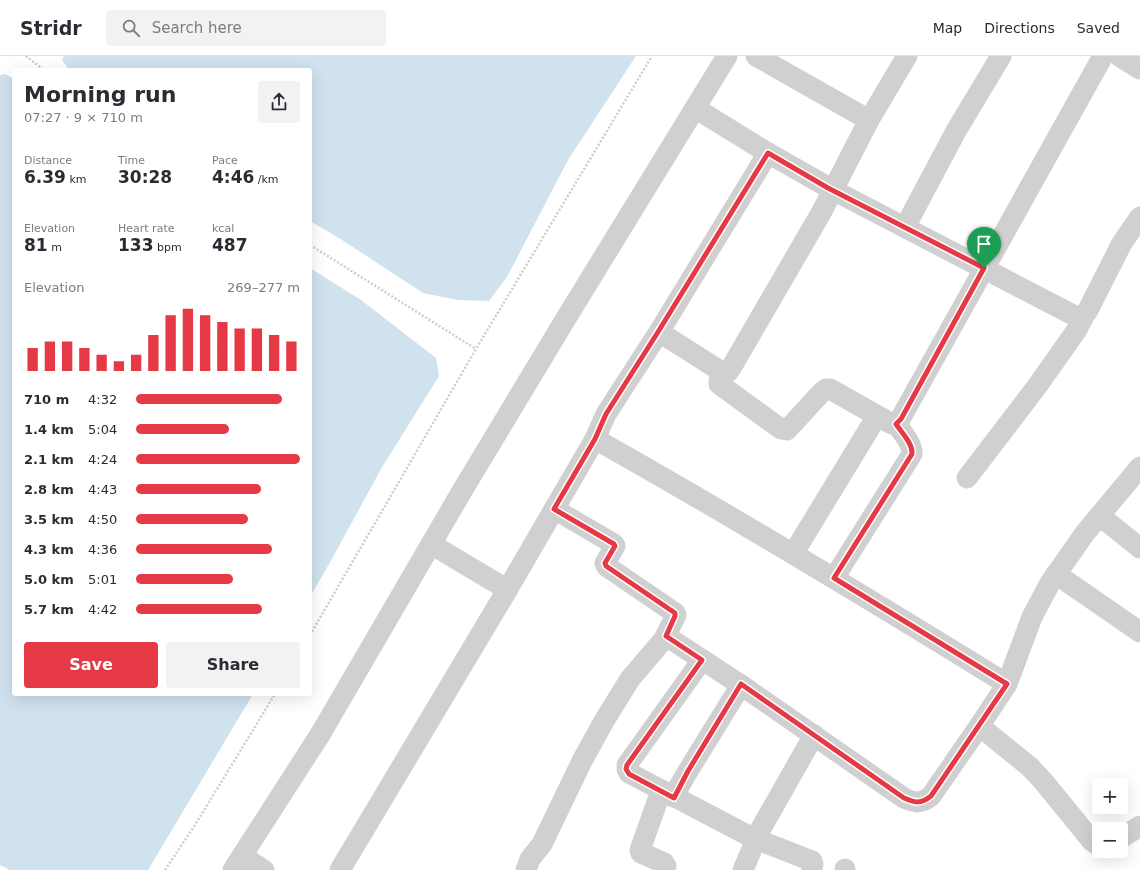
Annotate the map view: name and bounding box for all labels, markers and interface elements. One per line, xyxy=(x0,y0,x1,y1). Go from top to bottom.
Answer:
search box xyxy=(106,10,386,46)
text: Stridr xyxy=(20,17,82,39)
icon: search xyxy=(120,17,142,39)
text: Search here xyxy=(152,19,242,37)
text: Map xyxy=(933,20,962,36)
text: Directions xyxy=(984,20,1055,36)
text: Saved xyxy=(1077,20,1120,36)
button: share xyxy=(258,81,300,123)
text: Morning run xyxy=(24,82,176,107)
text: 07:27 · 9 × 710 m xyxy=(24,110,143,125)
text: Distance xyxy=(24,154,72,167)
text: Time xyxy=(118,154,145,167)
text: Pace xyxy=(212,154,238,167)
text: 6.39 xyxy=(24,167,66,187)
text: 30:28 xyxy=(118,167,172,187)
text: 4:46 xyxy=(212,167,254,187)
text: km xyxy=(66,173,87,186)
text: /km xyxy=(254,173,279,186)
text: Elevation xyxy=(24,222,75,235)
text: Heart rate xyxy=(118,222,174,235)
text: kcal xyxy=(212,222,234,235)
pin xyxy=(967,227,1001,268)
icon: arrive xyxy=(973,233,995,255)
text: 81 xyxy=(24,235,48,255)
text: 133 xyxy=(118,235,154,255)
text: 487 xyxy=(212,235,248,255)
text: m xyxy=(48,241,62,254)
text: bpm xyxy=(154,241,182,254)
text: Elevation xyxy=(24,280,84,295)
text: 269–277 m xyxy=(227,280,300,295)
text: 710 m xyxy=(24,392,69,407)
text: 4:32 xyxy=(88,392,117,407)
text: 1.4 km xyxy=(24,422,74,437)
text: 5:04 xyxy=(88,422,117,437)
text: 2.1 km xyxy=(24,452,74,467)
text: 4:24 xyxy=(88,452,117,467)
text: 2.8 km xyxy=(24,482,74,497)
text: 4:43 xyxy=(88,482,117,497)
text: 3.5 km xyxy=(24,512,74,527)
text: 4:50 xyxy=(88,512,117,527)
text: 4.3 km xyxy=(24,542,74,557)
text: 4:36 xyxy=(88,542,117,557)
text: 5.0 km xyxy=(24,572,74,587)
text: 5:01 xyxy=(88,572,117,587)
text: 5.7 km xyxy=(24,602,74,617)
text: 4:42 xyxy=(88,602,117,617)
button: Save xyxy=(24,642,158,688)
button: Share xyxy=(166,642,300,688)
map controls xyxy=(1092,778,1128,858)
button: + xyxy=(1092,778,1128,814)
button: − xyxy=(1092,822,1128,858)

